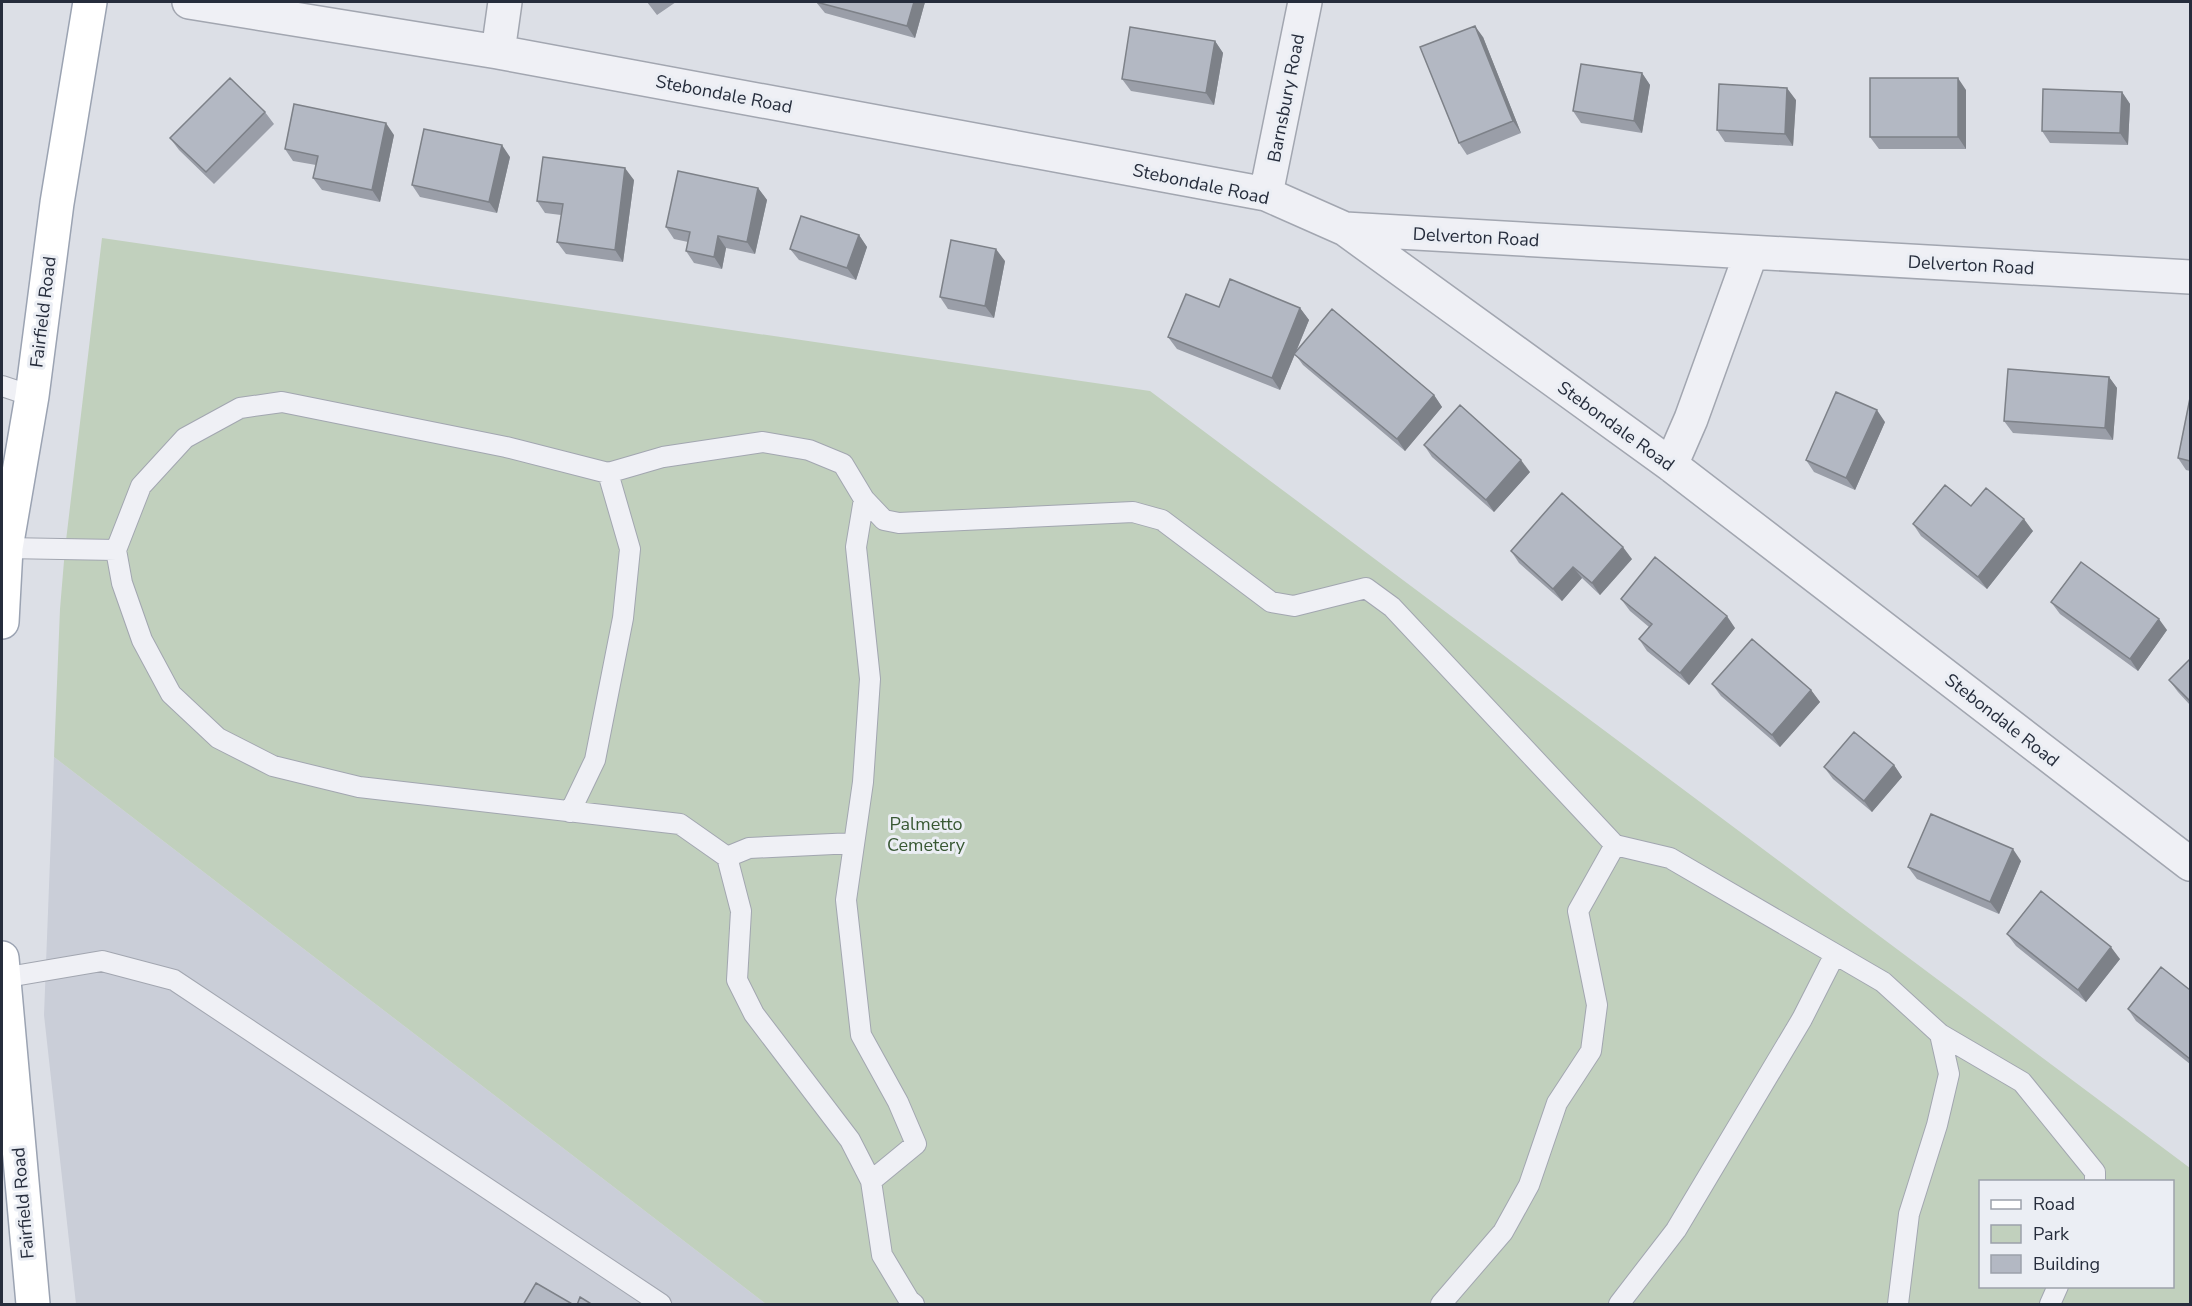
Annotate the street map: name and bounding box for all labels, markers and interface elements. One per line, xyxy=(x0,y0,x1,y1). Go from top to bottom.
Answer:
street label: Barnsbury Road xyxy=(1262,32,1310,164)
street label: Stebondale Road xyxy=(654,69,794,119)
street label: Stebondale Road xyxy=(1131,158,1271,210)
street label: Delverton Road xyxy=(1412,222,1540,252)
street label: Delverton Road xyxy=(1907,250,2035,280)
street label: Fairfield Road xyxy=(24,255,62,369)
street label: Stebondale Road xyxy=(1553,375,1679,477)
street label: Stebondale Road xyxy=(1940,668,2064,772)
park label: Palmetto Cemetery xyxy=(887,812,966,857)
street label: Fairfield Road xyxy=(6,1146,40,1260)
legend xyxy=(1979,1180,2174,1288)
text: Road xyxy=(2033,1192,2075,1216)
text: Park xyxy=(2033,1222,2070,1246)
text: Building xyxy=(2033,1252,2100,1276)

